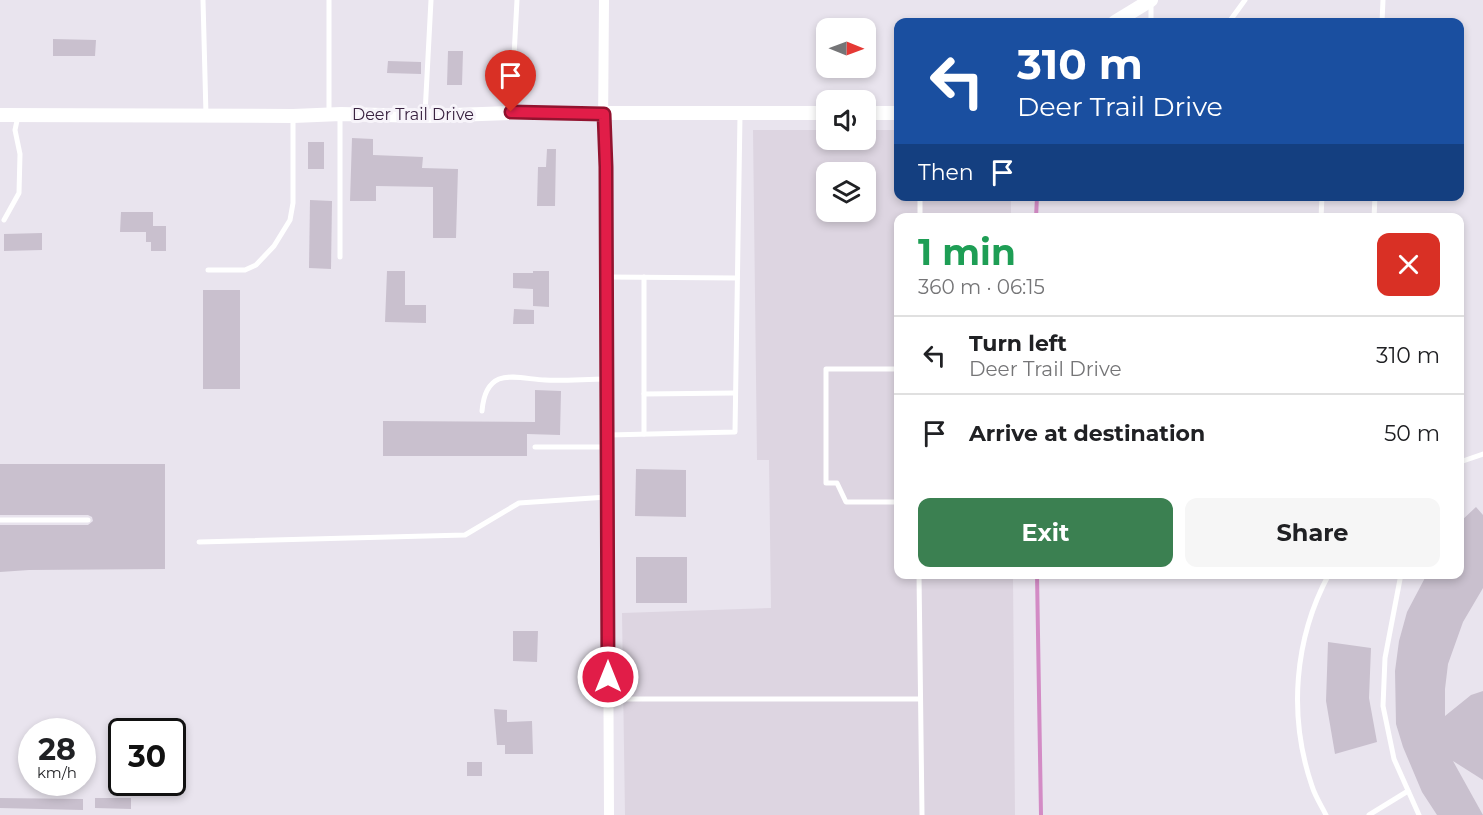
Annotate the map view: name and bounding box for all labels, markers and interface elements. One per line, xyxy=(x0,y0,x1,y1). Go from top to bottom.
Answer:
north arrow xyxy=(816,18,876,78)
map controls xyxy=(816,18,876,222)
text: 310 m xyxy=(1017,38,1143,90)
icon: left xyxy=(918,42,996,120)
pin xyxy=(485,50,536,112)
icon: arrive xyxy=(494,59,527,92)
button: sound xyxy=(816,90,876,150)
text: Deer Trail Drive xyxy=(1017,90,1223,123)
street label: Deer Trail Drive xyxy=(352,105,474,124)
icon: arrive xyxy=(986,156,1019,189)
text: Then xyxy=(918,159,974,186)
button: layers xyxy=(816,162,876,222)
text: 1 min xyxy=(918,230,1016,274)
button: close xyxy=(1377,233,1440,296)
text: 360 m · 06:15 xyxy=(918,275,1045,299)
text: Turn left xyxy=(969,330,1067,357)
icon: left xyxy=(918,339,951,372)
text: 310 m xyxy=(1376,342,1440,369)
text: Deer Trail Drive xyxy=(969,357,1122,381)
icon: arrive xyxy=(918,417,951,450)
text: Arrive at destination xyxy=(969,420,1205,447)
text: 50 m xyxy=(1384,420,1440,447)
button: Exit xyxy=(918,498,1173,567)
button: Share xyxy=(1185,498,1440,567)
position arrow xyxy=(576,645,640,709)
speed limit sign: 30 xyxy=(108,718,186,796)
text: 28 xyxy=(38,731,76,768)
text: km/h xyxy=(37,763,77,782)

